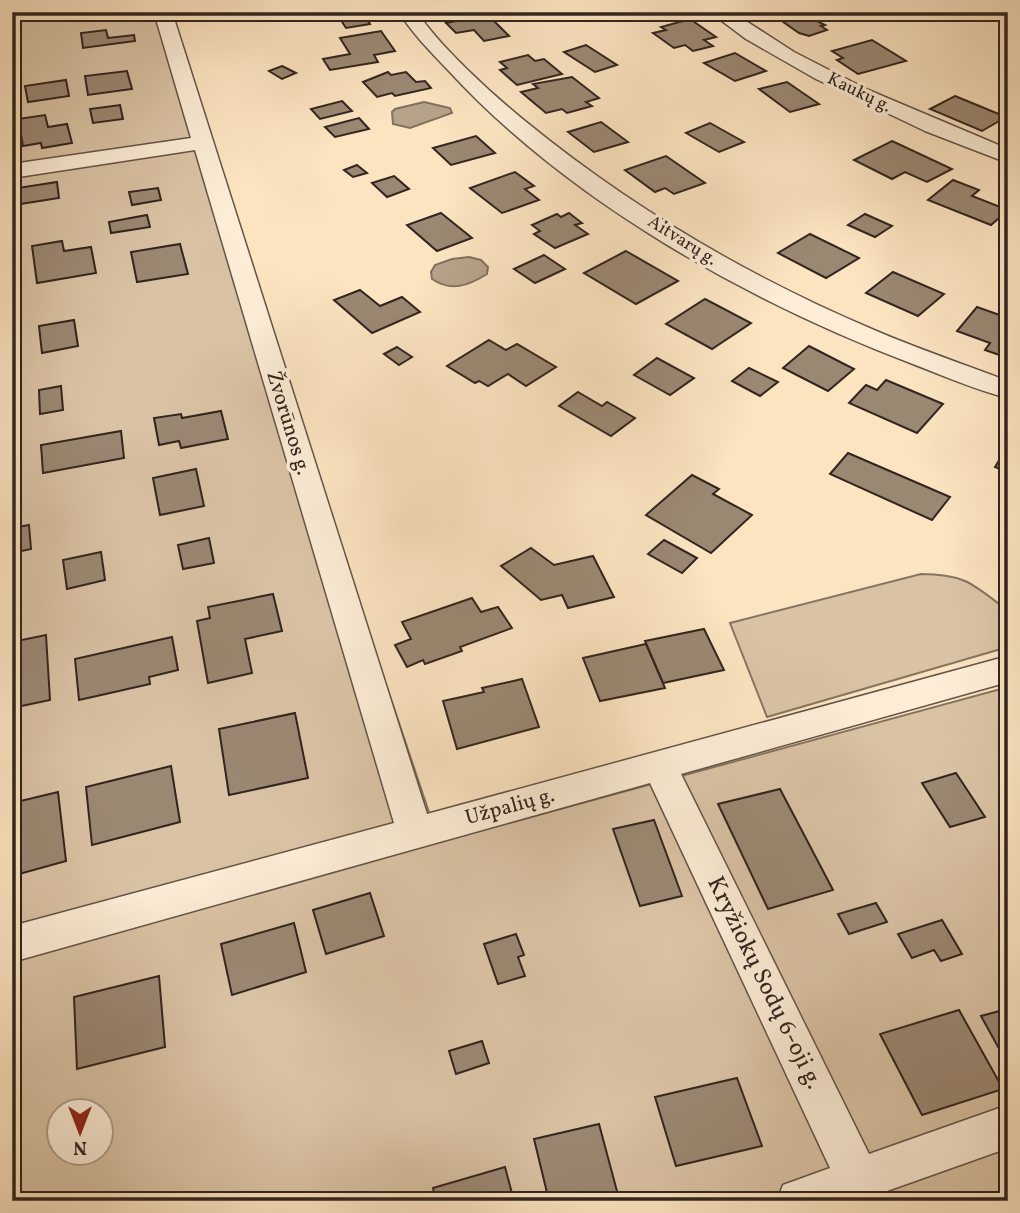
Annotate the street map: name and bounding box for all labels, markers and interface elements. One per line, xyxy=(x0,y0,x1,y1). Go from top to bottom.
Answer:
street label: Kaukų g. xyxy=(823,67,895,119)
street label: Aitvarų g. xyxy=(642,210,722,272)
street label: Žvorūnos g. xyxy=(258,367,318,479)
street label: Užpalių g. xyxy=(462,781,558,833)
street label: Kryžiokų Sodų 6-oji g. xyxy=(698,871,830,1095)
north arrow xyxy=(46,1098,116,1168)
text: N xyxy=(73,1134,87,1160)

